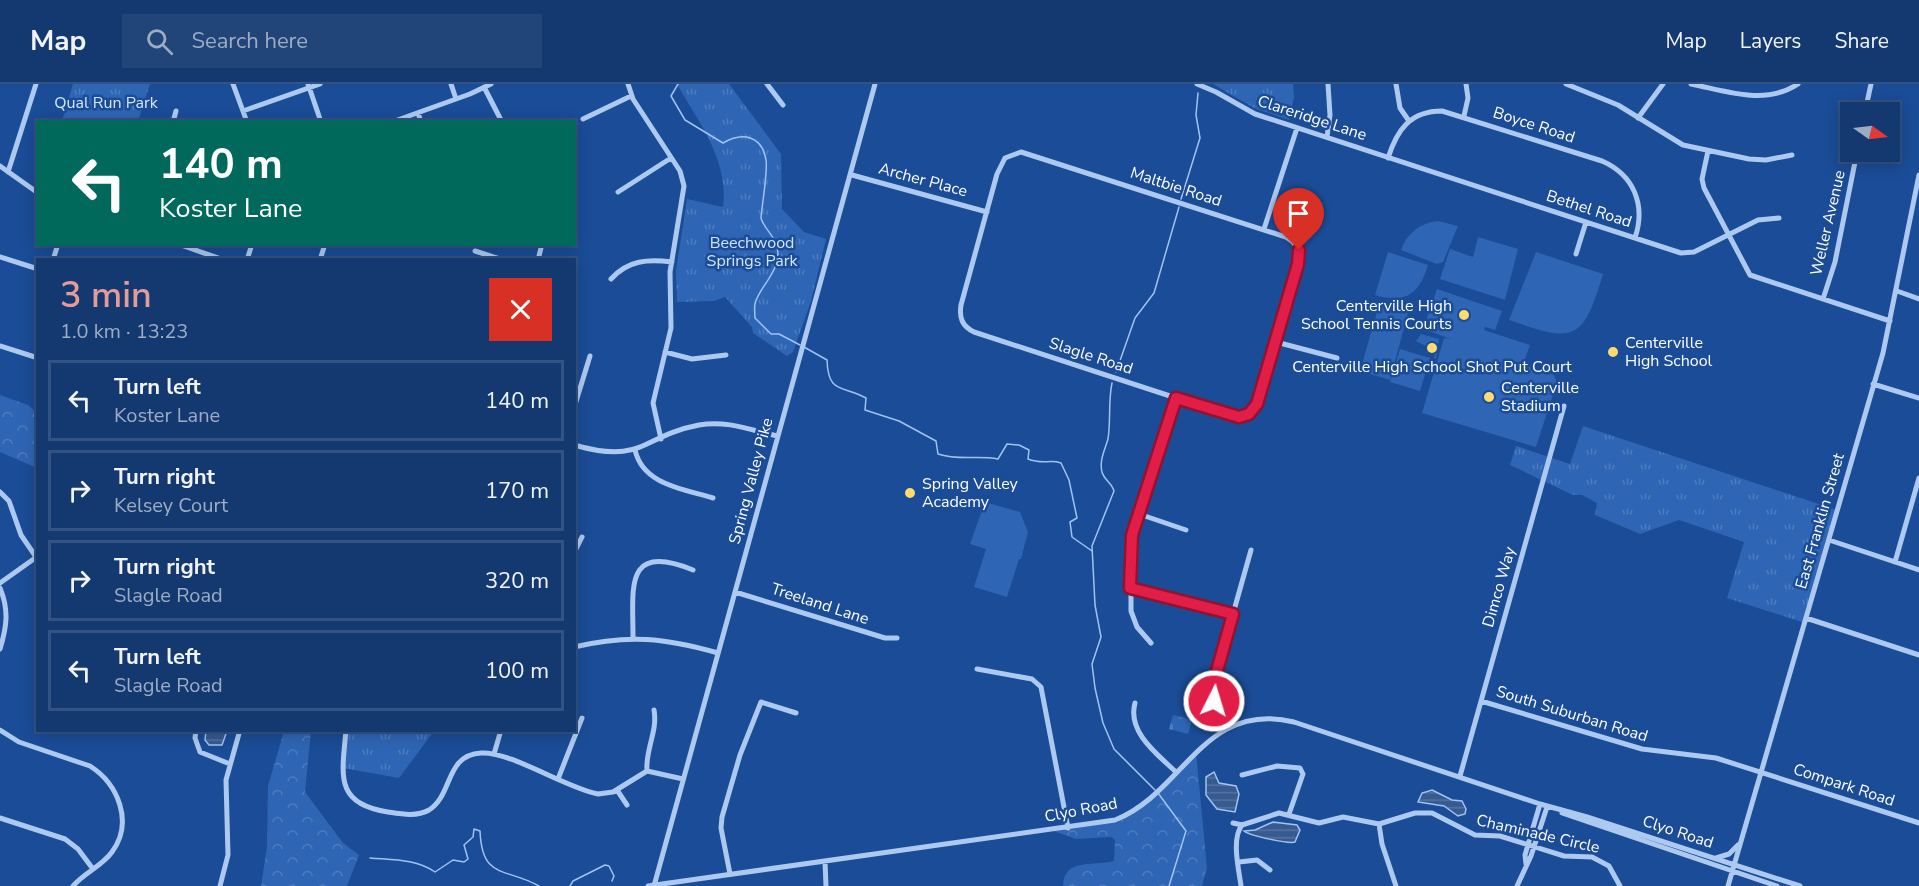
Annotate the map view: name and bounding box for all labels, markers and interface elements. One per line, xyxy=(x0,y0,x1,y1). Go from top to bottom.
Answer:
search box xyxy=(122,14,542,68)
text: Map xyxy=(30,22,86,60)
icon: search xyxy=(143,25,176,58)
text: Search here xyxy=(191,26,308,56)
text: Map xyxy=(1665,27,1707,55)
text: Layers xyxy=(1740,27,1801,55)
text: Share xyxy=(1834,27,1889,55)
street label: Clareridge Lane xyxy=(1255,90,1369,146)
park label: Qual Run Park xyxy=(54,92,159,114)
street label: Boyce Road xyxy=(1490,101,1578,149)
north arrow xyxy=(1840,102,1900,162)
map controls xyxy=(1840,102,1900,162)
text: 140 m xyxy=(159,136,283,193)
icon: left xyxy=(60,144,138,222)
street label: Archer Place xyxy=(876,158,970,202)
street label: Maltbie Road xyxy=(1127,162,1225,212)
street label: Weller Avenue xyxy=(1805,168,1851,278)
street label: Bethel Road xyxy=(1543,185,1635,233)
pin xyxy=(1273,188,1324,250)
text: Koster Lane xyxy=(159,190,302,227)
icon: arrive xyxy=(1282,197,1315,230)
park label: Beechwood Springs Park xyxy=(707,232,798,272)
text: 3 min xyxy=(60,271,152,320)
button: close xyxy=(489,278,552,341)
place label: Centerville High School Tennis Courts xyxy=(1301,295,1452,335)
marker: Centerville High School Tennis Courts xyxy=(1457,308,1471,322)
text: 1.0 km · 13:23 xyxy=(60,318,188,345)
street label: Slagle Road xyxy=(1046,332,1136,380)
place label: Centerville High School xyxy=(1625,332,1713,372)
marker: Centerville High School Shot Put Court xyxy=(1425,341,1439,355)
marker: Centerville High School xyxy=(1606,345,1620,359)
place label: Centerville High School Shot Put Court xyxy=(1292,356,1572,378)
text: Turn left xyxy=(114,372,201,402)
place label: Centerville Stadium xyxy=(1501,377,1579,417)
icon: left xyxy=(63,384,96,417)
text: 140 m xyxy=(485,386,549,416)
marker: Centerville Stadium xyxy=(1482,390,1496,404)
text: Koster Lane xyxy=(114,402,220,429)
street label: Spring Valley Pike xyxy=(724,415,778,547)
street label: East Franklin Street xyxy=(1790,450,1850,591)
text: Turn right xyxy=(114,462,215,492)
place label: Spring Valley Academy xyxy=(922,473,1019,513)
icon: right xyxy=(63,474,96,507)
text: 170 m xyxy=(485,476,549,506)
marker: Spring Valley Academy xyxy=(903,486,917,500)
text: Kelsey Court xyxy=(114,492,228,519)
street label: Dimco Way xyxy=(1477,543,1521,630)
text: Turn right xyxy=(114,552,215,582)
icon: right xyxy=(63,564,96,597)
text: 320 m xyxy=(485,566,549,596)
street label: Treeland Lane xyxy=(768,578,872,630)
text: Slagle Road xyxy=(114,582,223,609)
text: Turn left xyxy=(114,642,201,672)
icon: left xyxy=(63,654,96,687)
text: 100 m xyxy=(485,656,549,686)
position arrow xyxy=(1182,669,1246,733)
text: Slagle Road xyxy=(114,672,223,699)
street label: South Suburban Road xyxy=(1493,680,1651,748)
street label: Compark Road xyxy=(1790,758,1898,812)
street label: Clyo Road xyxy=(1043,792,1119,828)
street label: Chaminade Circle xyxy=(1474,809,1602,859)
street label: Clyo Road xyxy=(1640,810,1716,854)

